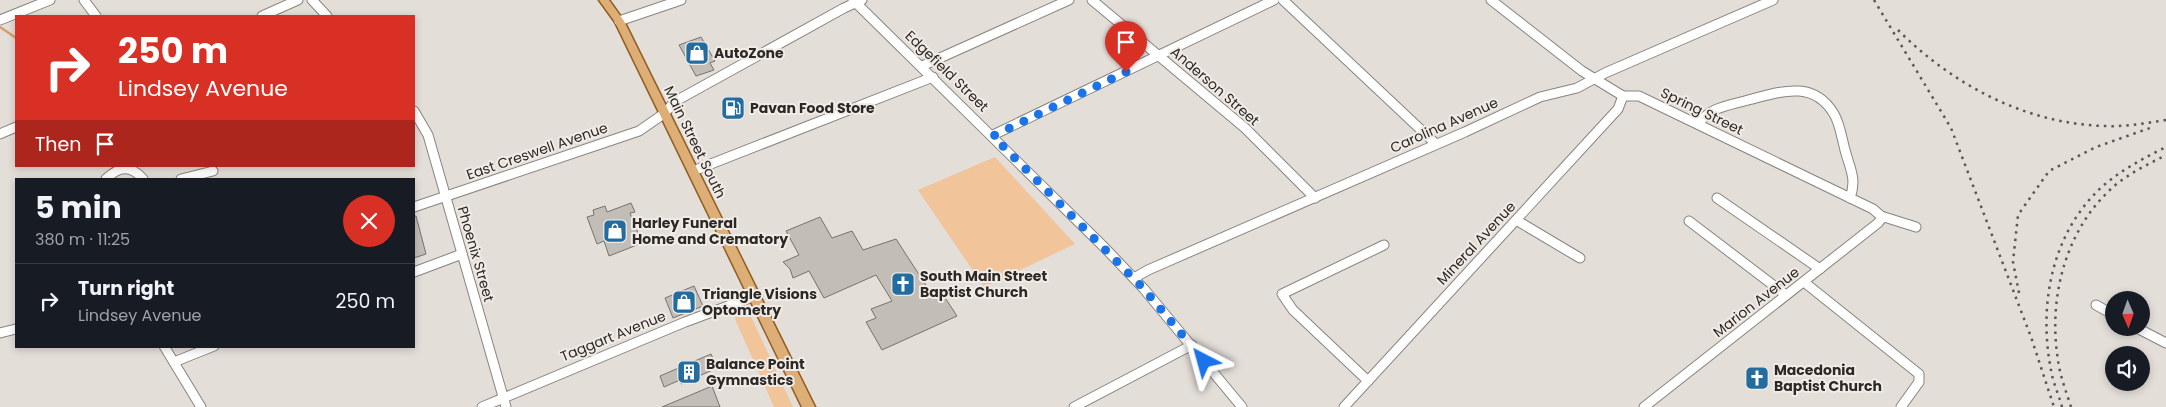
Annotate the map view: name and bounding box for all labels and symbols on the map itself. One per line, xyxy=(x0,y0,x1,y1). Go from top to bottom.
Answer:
pin xyxy=(1105,21,1147,72)
street label: Edgefield Street xyxy=(901,26,993,116)
shop icon: AutoZone xyxy=(684,40,710,66)
street label: Anderson Street xyxy=(1166,42,1264,130)
place label: AutoZone xyxy=(714,43,784,63)
street label: Spring Street xyxy=(1657,82,1747,140)
street label: Main Street South xyxy=(659,83,731,201)
street label: Carolina Avenue xyxy=(1387,92,1501,158)
fuel station icon: Pavan Food Store xyxy=(720,95,746,121)
place label: Pavan Food Store xyxy=(750,98,875,118)
street label: East Creswell Avenue xyxy=(464,117,611,185)
street label: Mineral Avenue xyxy=(1432,197,1520,289)
street label: Phoenix Street xyxy=(453,204,499,304)
place label: Harley Funeral Home and Crematory xyxy=(632,213,788,249)
shop icon: Harley Funeral Home and Crematory xyxy=(602,218,628,244)
street label: Marion Avenue xyxy=(1709,262,1804,342)
place label: South Main Street Baptist Church xyxy=(920,266,1047,302)
church icon: South Main Street Baptist Church xyxy=(890,271,916,297)
place label: Triangle Visions Optometry xyxy=(702,284,817,320)
shop icon: Triangle Visions Optometry xyxy=(671,289,697,315)
north arrow xyxy=(2105,291,2150,336)
street label: Taggart Avenue xyxy=(557,306,669,366)
position arrow xyxy=(1177,334,1229,386)
place label: Balance Point Gymnastics xyxy=(706,354,805,390)
building icon: Balance Point Gymnastics xyxy=(676,359,702,385)
place label: Macedonia Baptist Church xyxy=(1774,360,1882,396)
church icon: Macedonia Baptist Church xyxy=(1744,365,1770,391)

